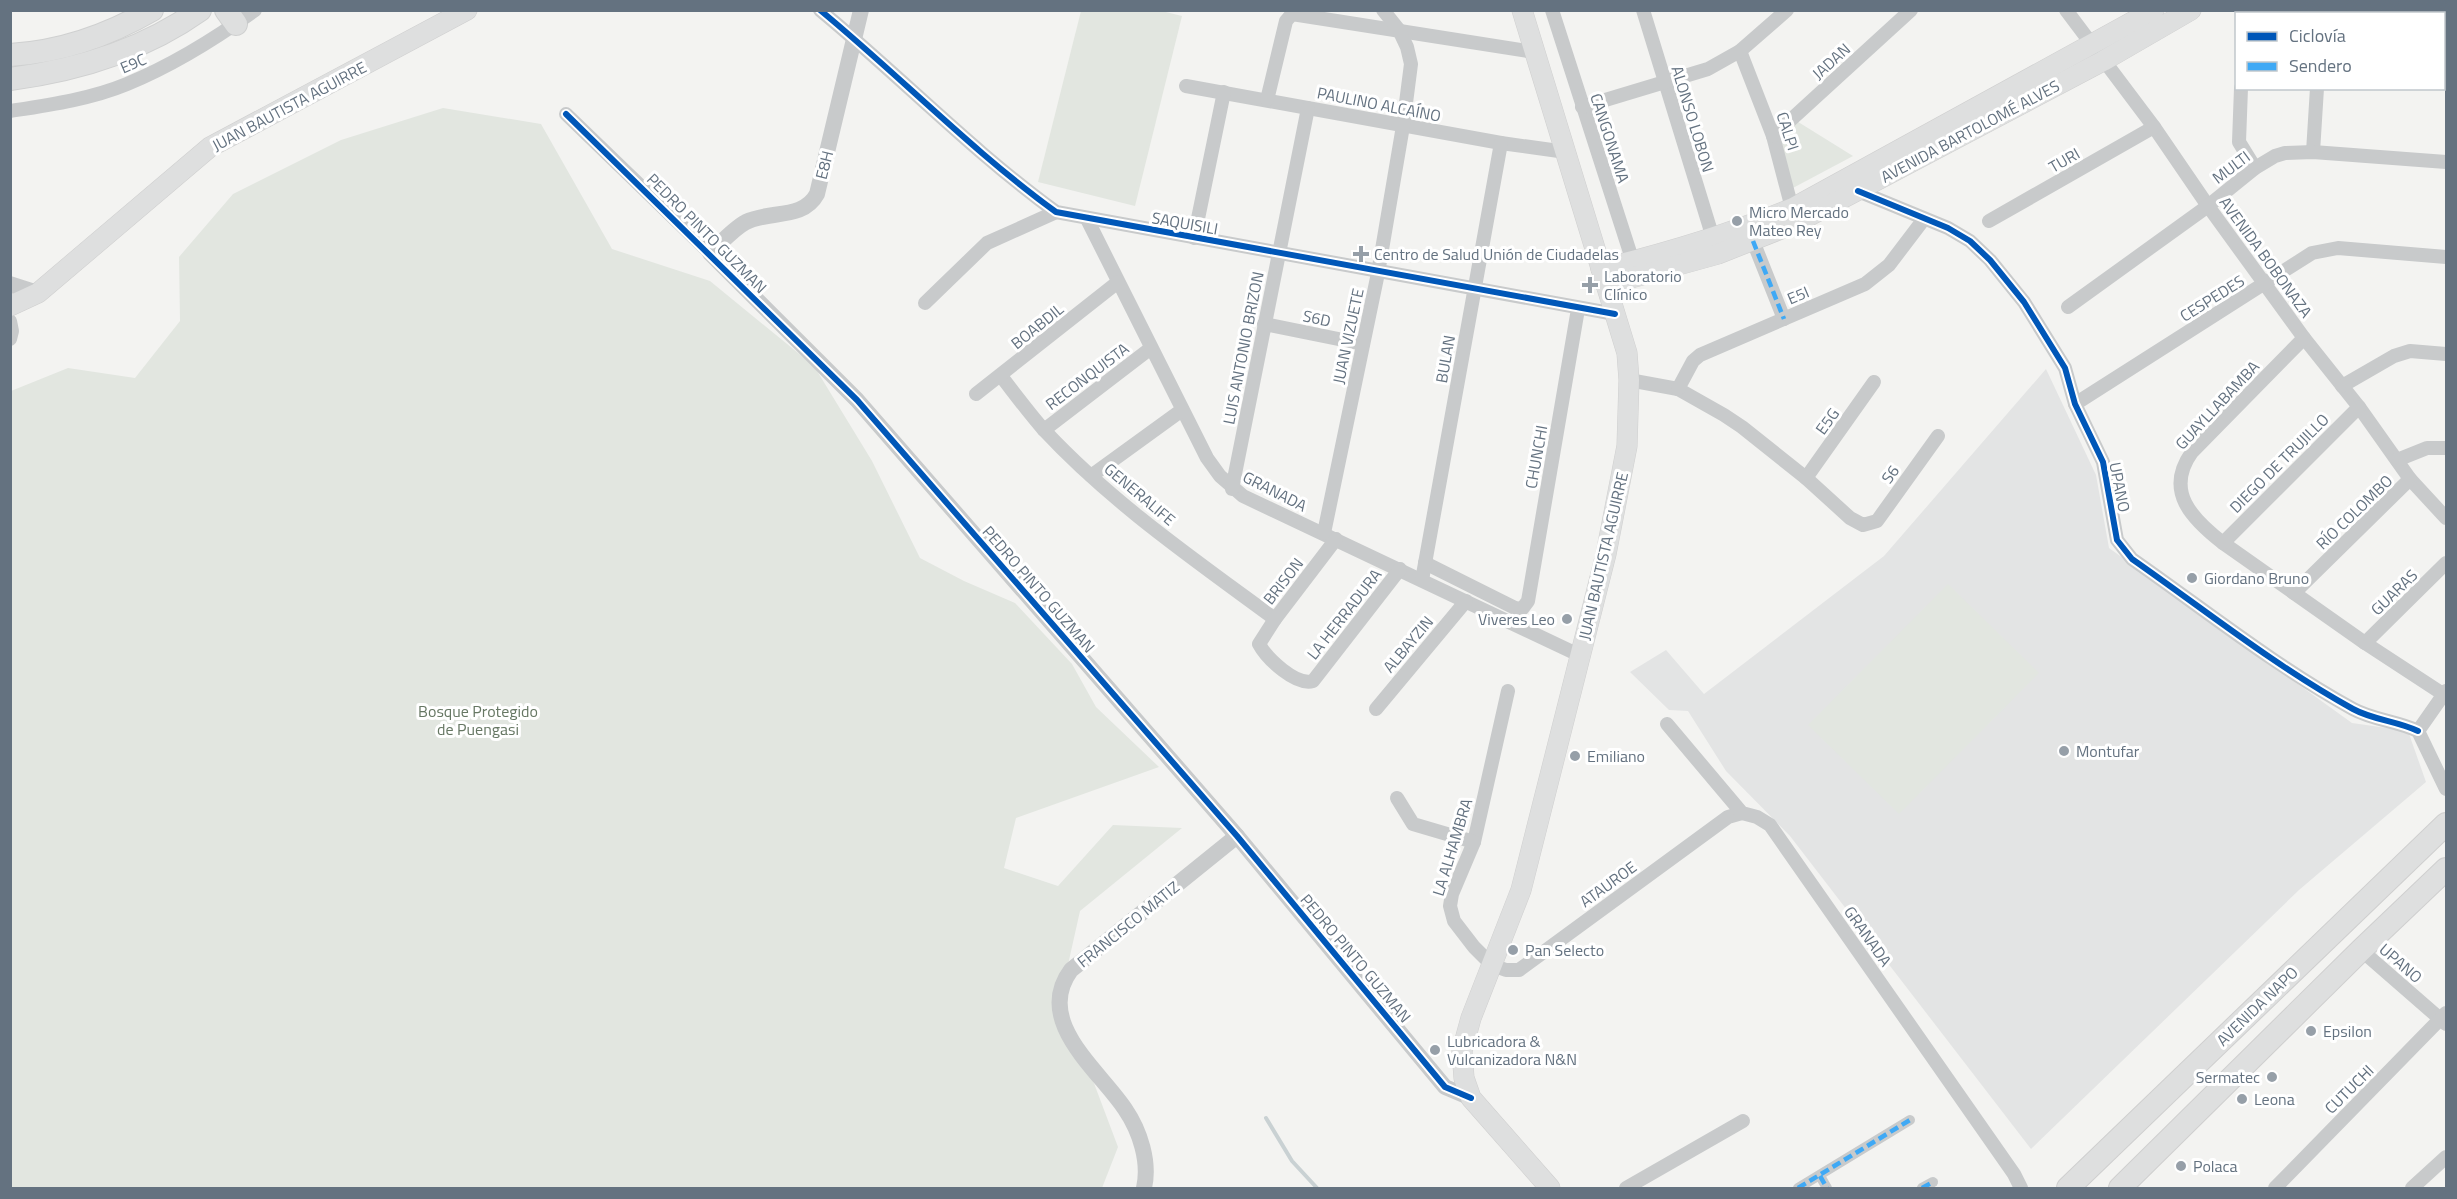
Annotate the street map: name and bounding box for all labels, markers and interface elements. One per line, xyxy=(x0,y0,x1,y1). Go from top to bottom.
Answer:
legend xyxy=(2235,12,2445,90)
text: Ciclovía xyxy=(2289,22,2346,49)
street label: JADAN xyxy=(1806,37,1856,85)
street label: E9C xyxy=(116,47,150,79)
text: Sendero xyxy=(2289,52,2352,79)
street label: JUAN BAUTISTA AGUIRRE xyxy=(207,55,371,157)
street label: ALONSO LOBON xyxy=(1665,63,1721,175)
street label: AVENIDA BARTOLOMÉ ALVES xyxy=(1876,74,2064,188)
street label: PAULINO ALCAÍNO xyxy=(1315,80,1443,128)
street label: CANGONAMA xyxy=(1584,90,1636,186)
street label: CALPI xyxy=(1771,109,1805,153)
street label: TURI xyxy=(2044,141,2084,179)
street label: MULTI xyxy=(2207,145,2255,189)
street label: E8H xyxy=(809,148,839,182)
street label: PEDRO PINTO GUZMAN xyxy=(641,167,773,299)
street label: AVENIDA BOBONAZA xyxy=(2214,192,2318,323)
place label: Micro Mercado Mateo Rey xyxy=(1749,200,1849,242)
street label: SAQUISILI xyxy=(1150,205,1220,241)
marker: Micro Mercado Mateo Rey xyxy=(1730,214,1744,228)
place label: Centro de Salud Unión de Ciudadelas xyxy=(1374,242,1619,266)
marker: Centro de Salud Unión de Ciudadelas xyxy=(1352,245,1370,263)
place label: Laboratorio Clínico xyxy=(1604,264,1682,306)
street label: CESPEDES xyxy=(2175,269,2249,327)
street label: LUIS ANTONIO BRIZON xyxy=(1216,270,1270,426)
marker: Laboratorio Clínico xyxy=(1581,276,1599,294)
street label: E5I xyxy=(1783,280,1813,310)
street label: JUAN VIZUETE xyxy=(1326,286,1370,386)
street label: BOABDIL xyxy=(1006,297,1069,355)
street label: S6D xyxy=(1301,303,1333,333)
street label: BULAN xyxy=(1429,333,1461,385)
street label: RECONQUISTA xyxy=(1040,336,1134,415)
street label: GUAYLLABAMBA xyxy=(2169,355,2265,455)
street label: E5G xyxy=(1809,403,1845,439)
street label: DIEGO DE TRUJILLO xyxy=(2224,408,2334,518)
street label: CHUNCHI xyxy=(1519,423,1553,491)
street label: GENERALIFE xyxy=(1099,457,1181,531)
street label: S6 xyxy=(1875,460,1905,488)
street label: UPANO xyxy=(2103,460,2137,514)
street label: GRANADA xyxy=(1239,465,1312,518)
street label: JUAN BAUTISTA AGUIRRE xyxy=(1572,469,1634,642)
street label: RÍO COLOMBO xyxy=(2310,469,2398,555)
street label: PEDRO PINTO GUZMAN xyxy=(977,520,1101,658)
street label: BRISON xyxy=(1257,552,1309,610)
street label: LA HERRADURA xyxy=(1301,563,1387,665)
street label: GUARAS xyxy=(2365,563,2423,621)
place label: Giordano Bruno xyxy=(2204,566,2309,590)
marker: Giordano Bruno xyxy=(2185,571,2199,585)
place label: Viveres Leo xyxy=(1478,607,1555,631)
street label: ALBAYZIN xyxy=(1377,610,1439,678)
marker: Viveres Leo xyxy=(1560,612,1574,626)
park label: Bosque Protegido de Puengasi xyxy=(418,699,538,741)
place label: Montufar xyxy=(2076,739,2140,763)
place label: Emiliano xyxy=(1587,744,1645,768)
marker: Montufar xyxy=(2057,744,2071,758)
marker: Emiliano xyxy=(1568,749,1582,763)
street label: LA ALHAMBRA xyxy=(1426,795,1478,899)
street label: ATAUROE xyxy=(1574,855,1642,913)
street label: FRANCISCO MATIZ xyxy=(1072,875,1184,973)
street label: PEDRO PINTO GUZMAN xyxy=(1295,888,1417,1028)
street label: GRANADA xyxy=(1838,901,1898,972)
street label: UPANO xyxy=(2374,937,2428,989)
place label: Pan Selecto xyxy=(1525,938,1604,962)
marker: Pan Selecto xyxy=(1506,943,1520,957)
street label: AVENIDA NAPO xyxy=(2211,961,2303,1051)
place label: Epsilon xyxy=(2323,1019,2372,1043)
marker: Epsilon xyxy=(2304,1024,2318,1038)
place label: Lubricadora & Vulcanizadora N&N xyxy=(1447,1029,1577,1071)
marker: Lubricadora & Vulcanizadora N&N xyxy=(1428,1043,1442,1057)
street label: CUTUCHI xyxy=(2319,1059,2379,1119)
place label: Sermatec xyxy=(2196,1065,2260,1089)
marker: Sermatec xyxy=(2265,1070,2279,1084)
place label: Leona xyxy=(2254,1087,2295,1111)
marker: Leona xyxy=(2235,1092,2249,1106)
place label: Polaca xyxy=(2193,1154,2238,1178)
marker: Polaca xyxy=(2174,1159,2188,1173)

